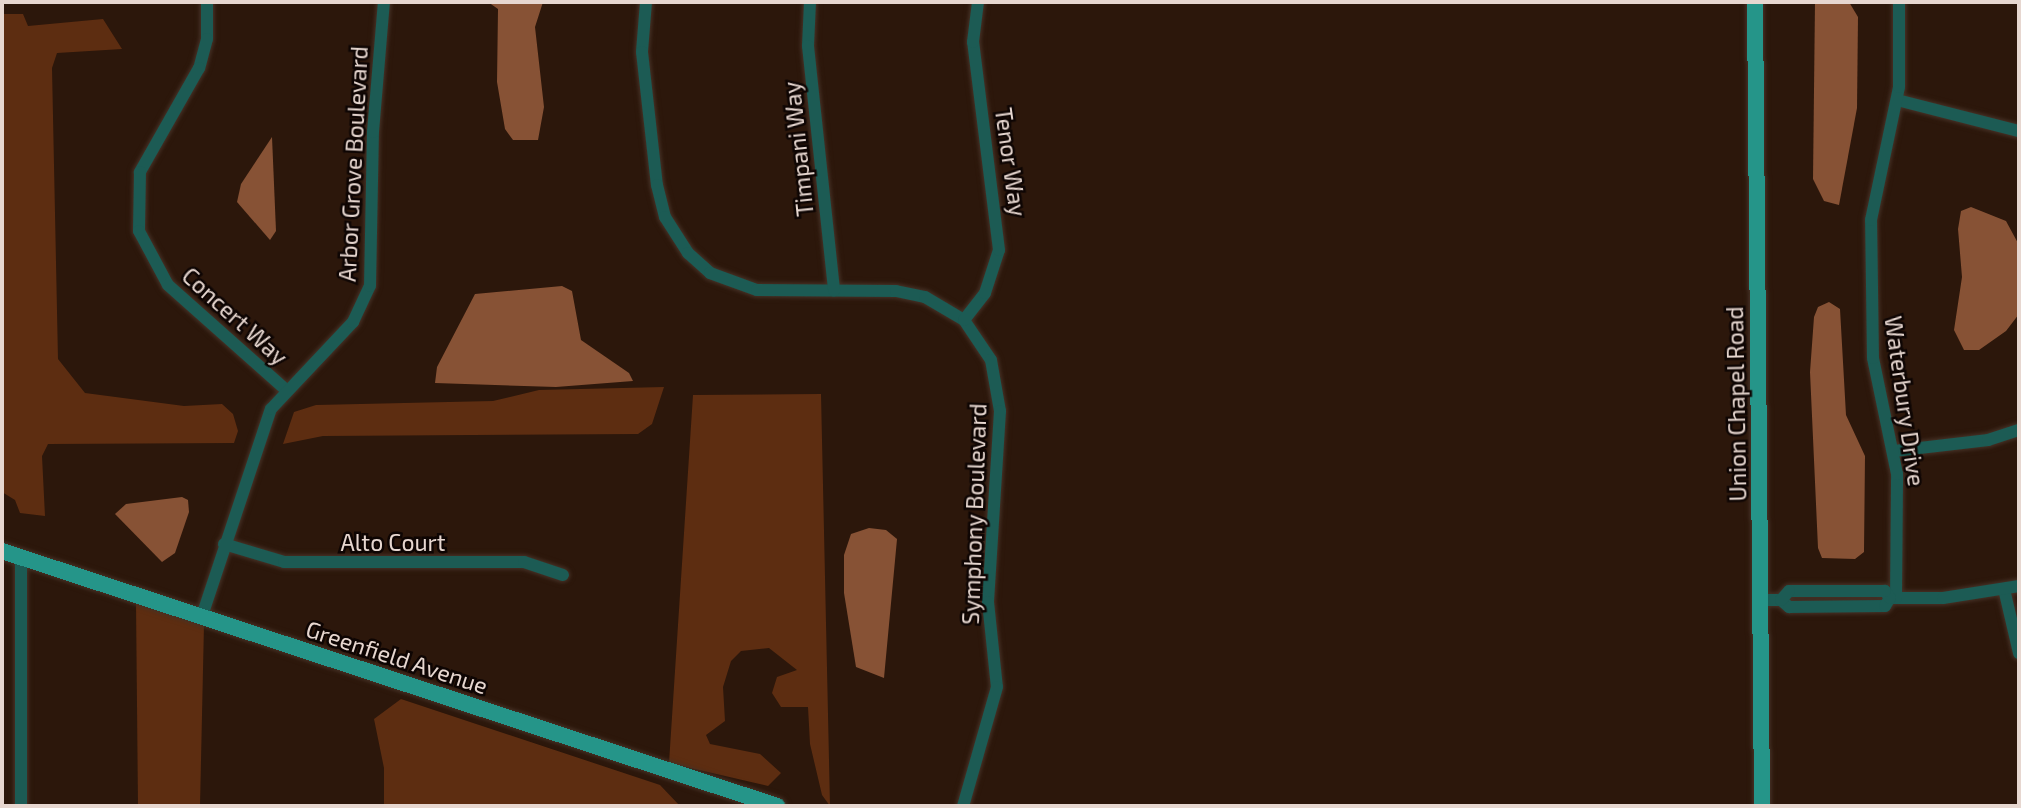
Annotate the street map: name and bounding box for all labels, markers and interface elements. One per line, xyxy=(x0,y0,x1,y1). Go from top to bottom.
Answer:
street label: Arbor Grove Boulevard xyxy=(333,45,373,283)
street label: Timpani Way xyxy=(777,80,819,218)
street label: Tenor Way xyxy=(990,105,1032,219)
street label: Concert Way xyxy=(177,261,293,371)
street label: Union Chapel Road xyxy=(1720,306,1752,502)
street label: Waterbury Drive xyxy=(1879,314,1931,488)
street label: Symphony Boulevard xyxy=(956,403,992,625)
street label: Alto Court xyxy=(340,528,446,556)
street label: Greenfield Avenue xyxy=(302,615,492,699)

